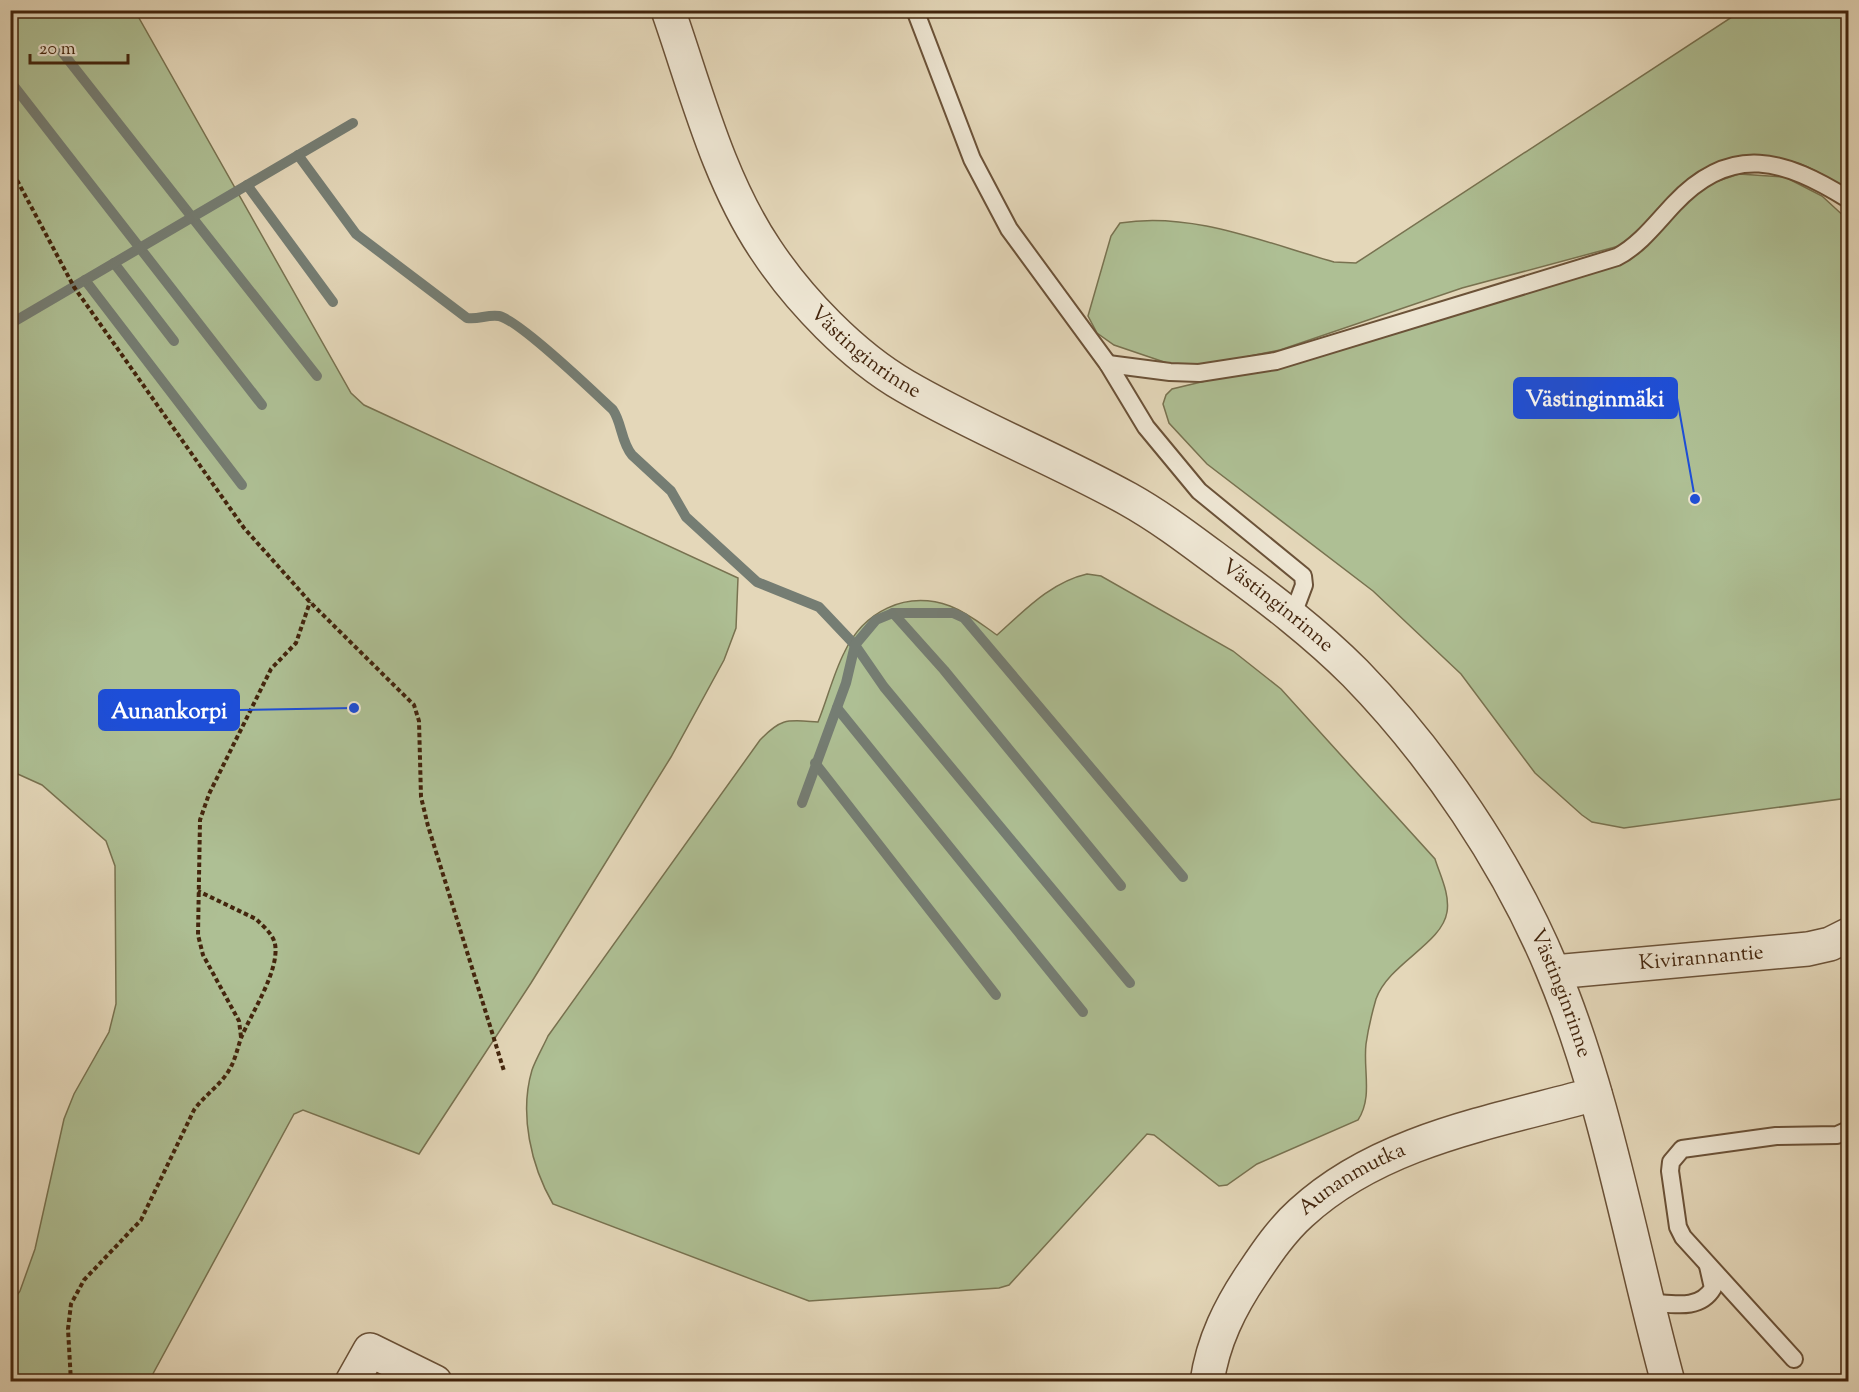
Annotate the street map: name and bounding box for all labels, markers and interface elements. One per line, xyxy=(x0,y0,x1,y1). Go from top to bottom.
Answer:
scale bar xyxy=(30,27,128,65)
text: 20 m xyxy=(39,37,76,63)
street label: Västinginrinne xyxy=(802,299,926,407)
callout: Västinginmäki xyxy=(1514,378,1677,418)
text: Västinginmäki xyxy=(1526,385,1665,417)
street label: Västinginrinne xyxy=(1215,553,1340,660)
callout: Aunankorpi xyxy=(99,690,239,730)
text: Aunankorpi xyxy=(111,697,228,729)
street label: Västinginrinne xyxy=(1521,924,1598,1062)
street label: Kivirannantie xyxy=(1638,938,1765,979)
street label: Aunanmutka xyxy=(1292,1136,1411,1223)

